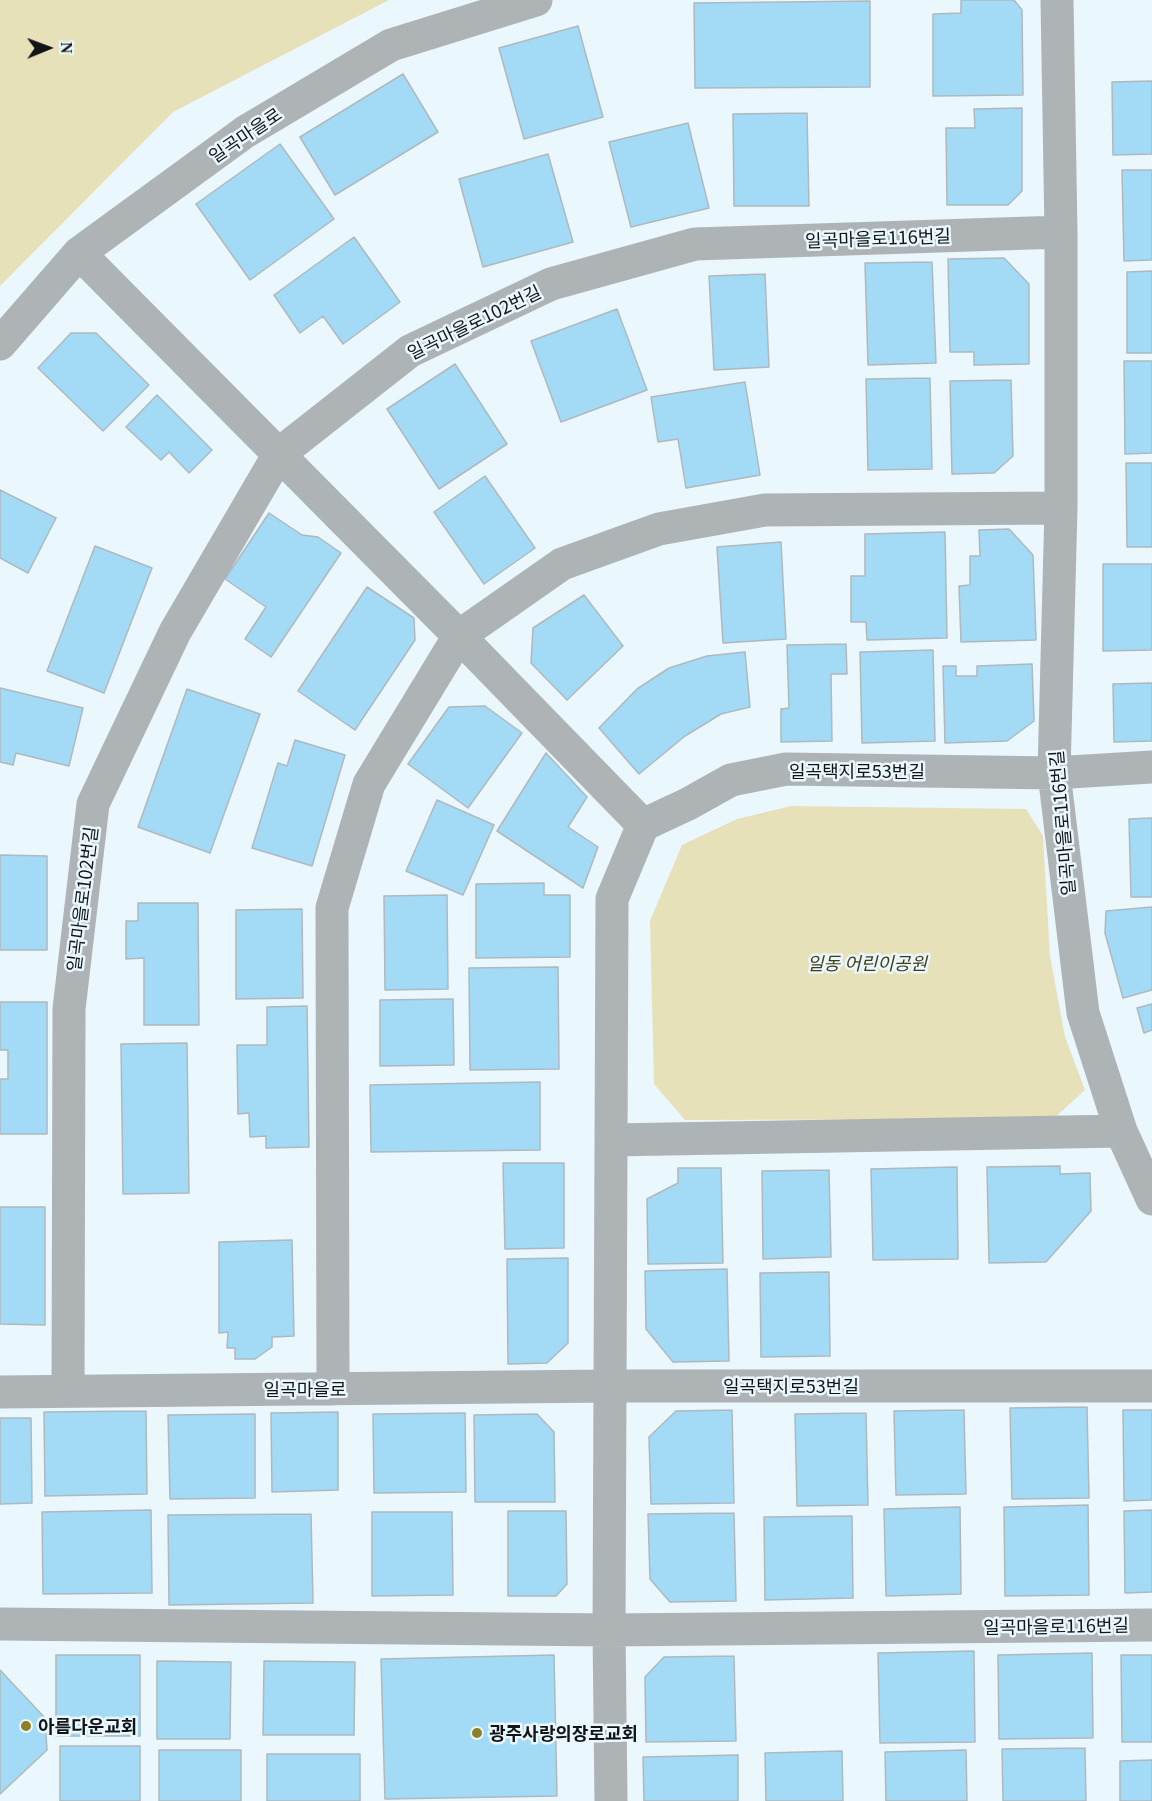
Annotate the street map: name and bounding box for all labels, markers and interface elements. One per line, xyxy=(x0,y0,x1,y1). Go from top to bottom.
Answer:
north arrow xyxy=(18,18,78,78)
text: N xyxy=(58,42,75,54)
street label: 일곡마을로 xyxy=(205,103,285,167)
street label: 일곡마을로116번길 xyxy=(805,225,951,251)
street label: 일곡마을로102번길 xyxy=(404,280,544,364)
street label: 일곡마을로116번길 xyxy=(1045,749,1079,897)
street label: 일곡택지로53번길 xyxy=(789,760,925,782)
street label: 일곡마을로102번길 xyxy=(62,825,102,973)
park label: 일동 어린이공원 xyxy=(807,952,927,974)
street label: 일곡택지로53번길 xyxy=(723,1375,859,1397)
street label: 일곡마을로 xyxy=(264,1378,346,1400)
street label: 일곡마을로116번길 xyxy=(983,1614,1129,1638)
place label: 아름다운교회 xyxy=(38,1715,137,1737)
marker: 아름다운교회 xyxy=(19,1719,33,1733)
place label: 광주사랑의장로교회 xyxy=(489,1722,638,1744)
marker: 광주사랑의장로교회 xyxy=(470,1726,484,1740)

